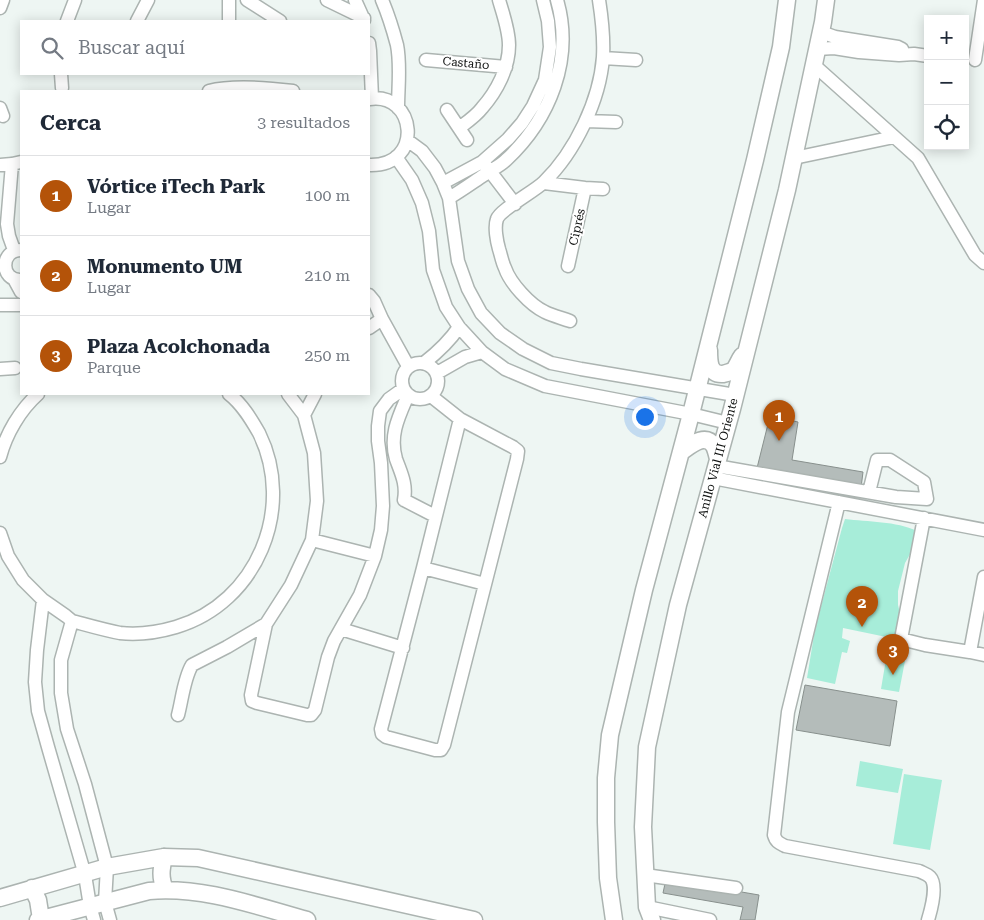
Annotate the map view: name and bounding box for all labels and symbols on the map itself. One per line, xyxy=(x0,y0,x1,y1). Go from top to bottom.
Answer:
street label: Castaño xyxy=(442,54,490,72)
street label: Ciprés xyxy=(566,207,588,247)
street label: Anillo Vial III Oriente xyxy=(695,396,741,519)
pin: 1 xyxy=(763,400,795,441)
your location xyxy=(632,404,658,430)
pin: 2 xyxy=(846,586,878,627)
pin: 3 xyxy=(877,634,909,675)

